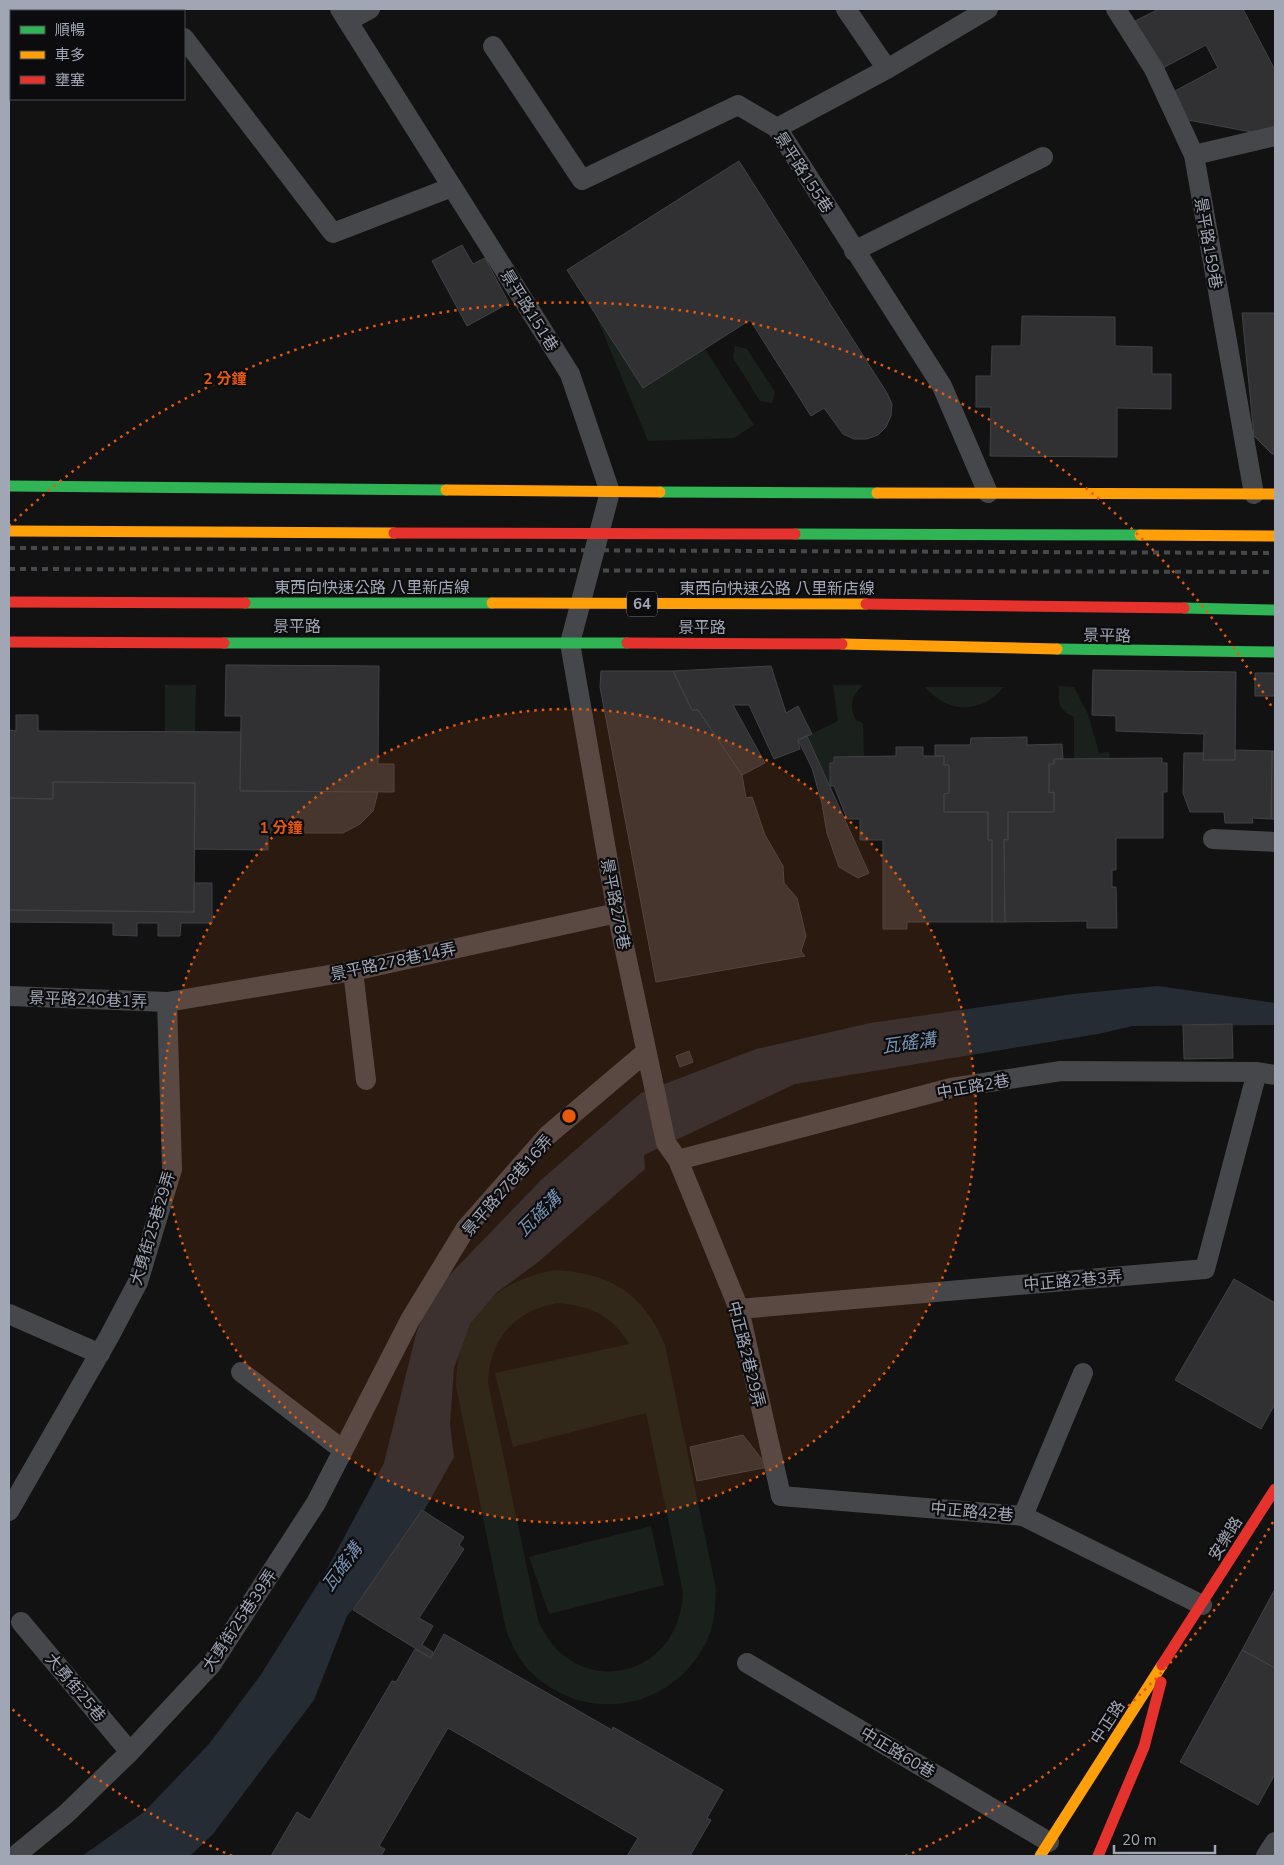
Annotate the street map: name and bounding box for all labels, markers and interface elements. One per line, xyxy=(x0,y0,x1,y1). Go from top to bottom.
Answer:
legend xyxy=(10,10,185,100)
text: 順暢 xyxy=(55,20,85,40)
text: 車多 xyxy=(55,45,85,65)
text: 壅塞 xyxy=(55,70,85,90)
street label: 景平路155巷 xyxy=(769,128,838,217)
street label: 景平路159巷 xyxy=(1189,196,1227,291)
street label: 景平路151巷 xyxy=(495,265,563,356)
text: 2 分鐘 xyxy=(203,369,247,389)
street label: 東西向快速公路 八里新店線 xyxy=(274,577,470,599)
street label: 東西向快速公路 八里新店線 xyxy=(679,578,875,600)
road number: 64 xyxy=(627,592,657,616)
street label: 景平路 xyxy=(273,616,321,638)
street label: 景平路 xyxy=(678,617,726,639)
street label: 景平路 xyxy=(1083,625,1131,647)
text: 1 分鐘 xyxy=(259,818,303,838)
street label: 景平路278巷 xyxy=(595,857,635,952)
street label: 景平路278巷14弄 xyxy=(328,938,458,986)
street label: 景平路240巷1弄 xyxy=(28,987,148,1013)
water label: 瓦磘溝 xyxy=(881,1027,940,1059)
street label: 中正路2巷 xyxy=(935,1070,1011,1104)
centre of rings xyxy=(560,1107,578,1125)
street label: 景平路278巷16弄 xyxy=(457,1130,558,1241)
street label: 大勇街25巷29弄 xyxy=(125,1168,181,1288)
water label: 瓦磘溝 xyxy=(511,1184,569,1242)
street label: 中正路2巷3弄 xyxy=(1023,1266,1123,1296)
street label: 中正路2巷29弄 xyxy=(722,1299,770,1410)
street label: 中正路42巷 xyxy=(930,1497,1014,1527)
street label: 安樂路 xyxy=(1204,1512,1248,1565)
water label: 瓦磘溝 xyxy=(316,1536,369,1596)
street label: 大勇街25巷39弄 xyxy=(198,1565,282,1676)
street label: 大勇街25巷 xyxy=(40,1649,110,1727)
street label: 中正路 xyxy=(1086,1696,1130,1749)
street label: 中正路60巷 xyxy=(856,1722,939,1784)
scale bar xyxy=(1114,1822,1215,1854)
text: 20 m xyxy=(1122,1830,1157,1850)

